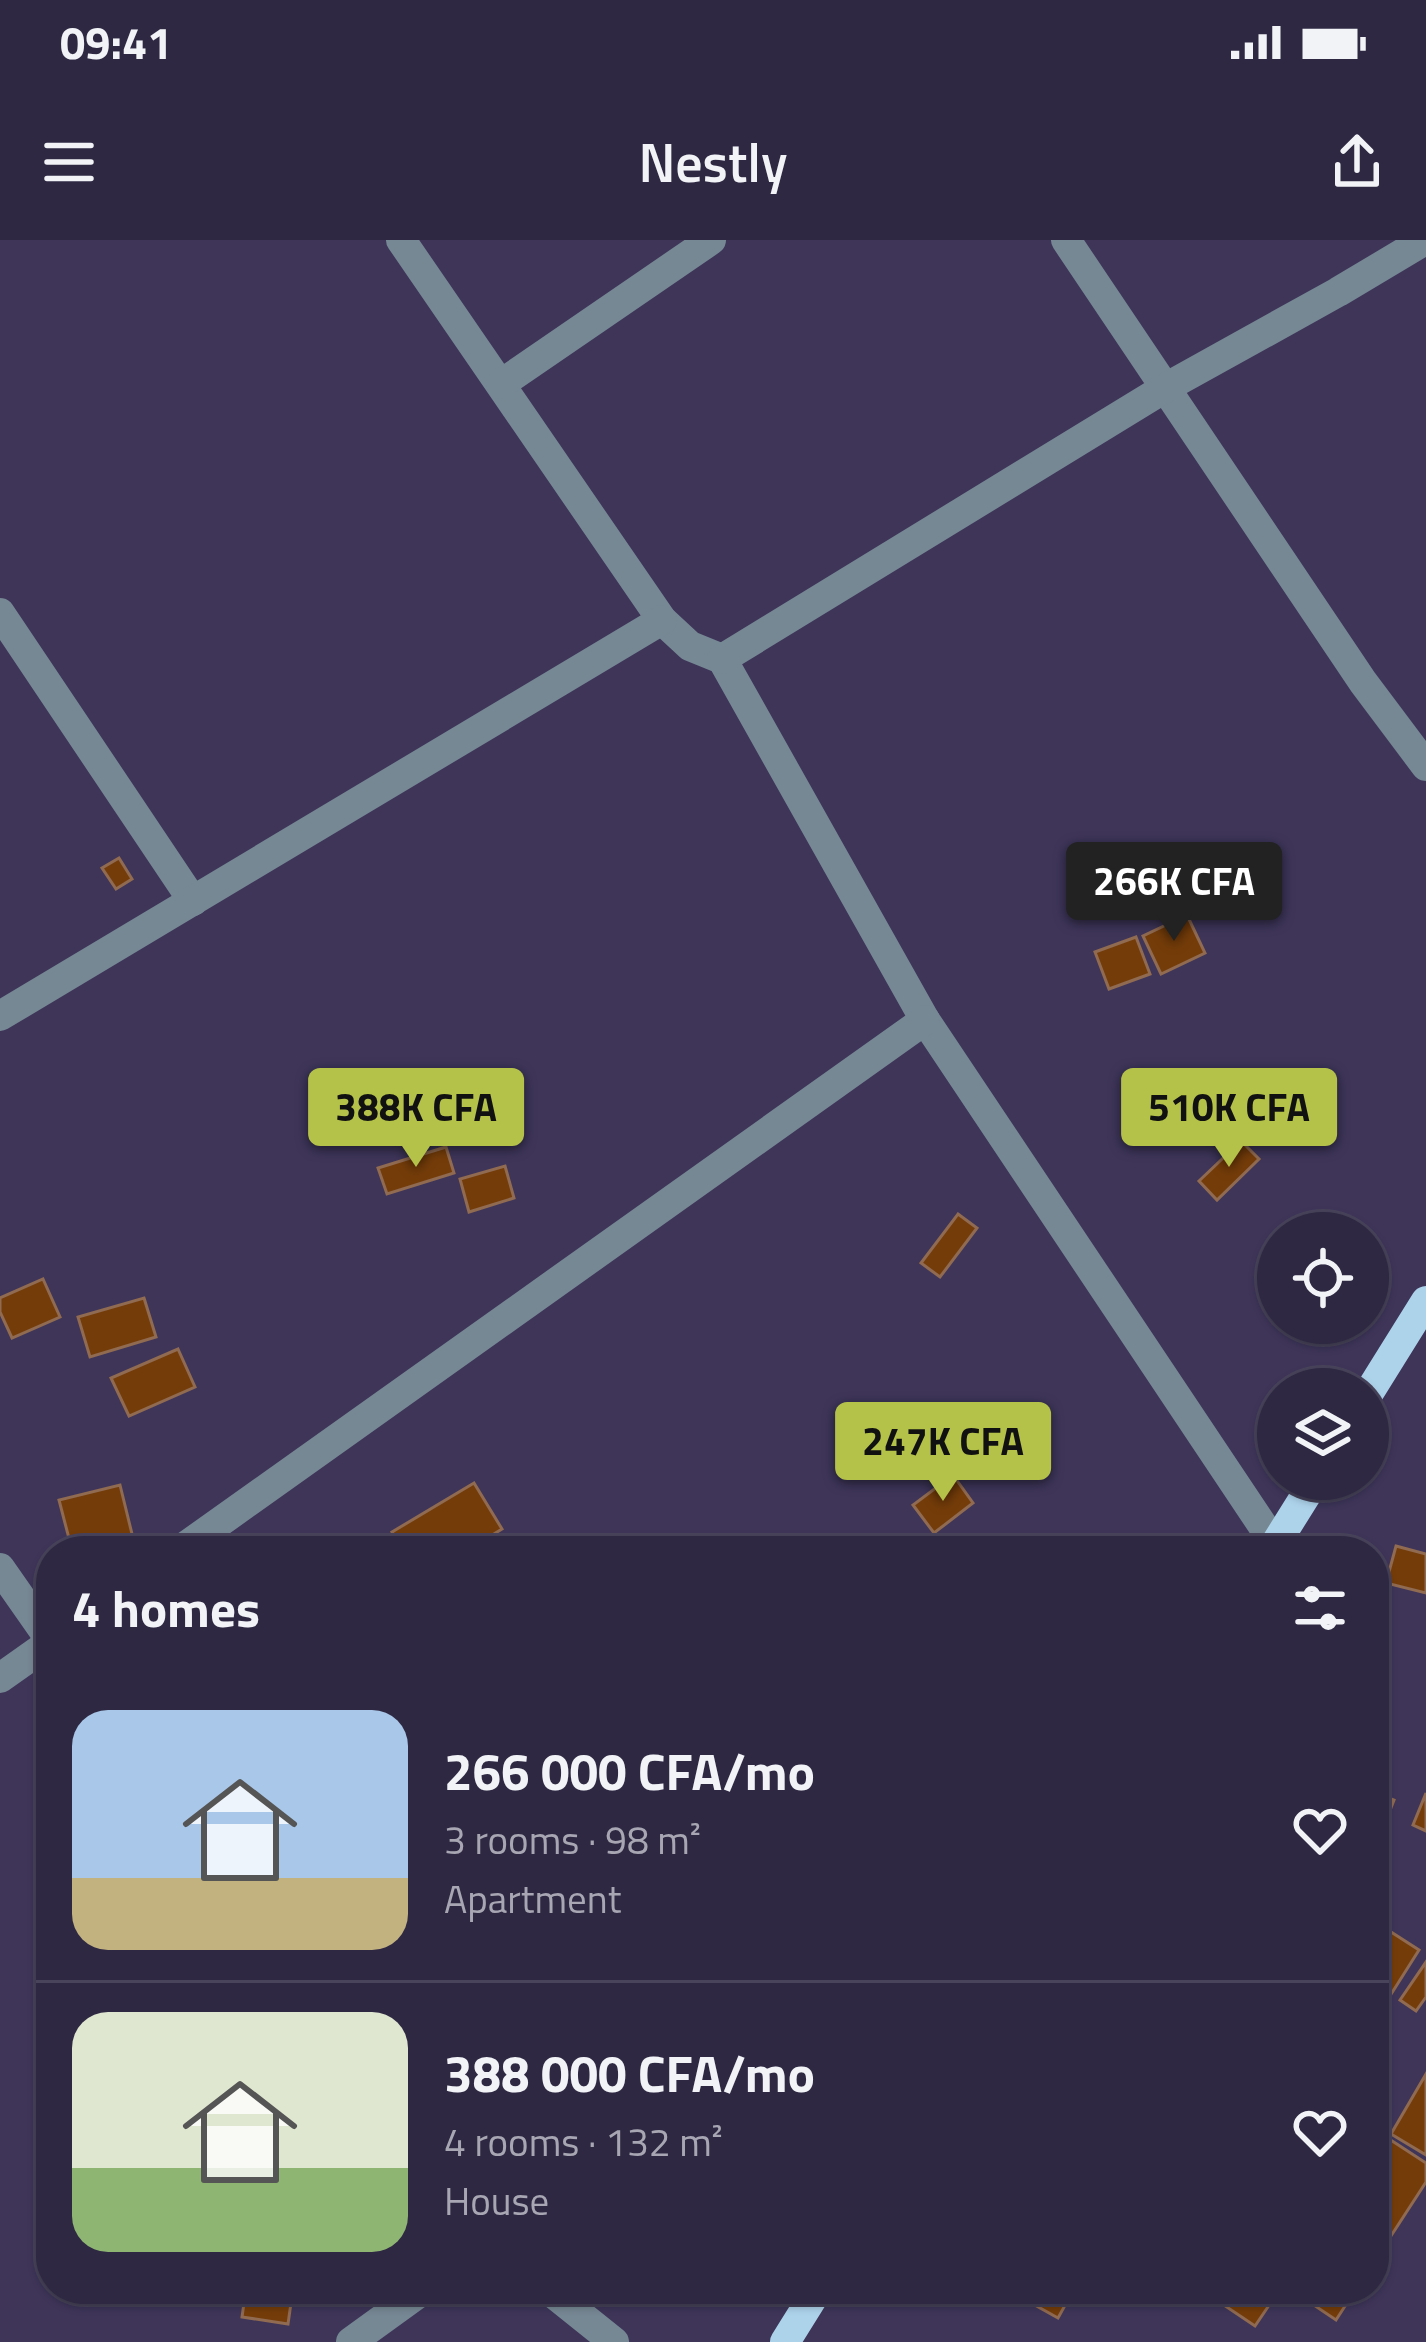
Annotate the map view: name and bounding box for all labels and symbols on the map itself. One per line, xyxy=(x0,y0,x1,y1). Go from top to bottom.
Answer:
pin: 266K CFA xyxy=(1050,842,1298,944)
pin: 388K CFA xyxy=(292,1068,540,1170)
pin: 510K CFA xyxy=(1105,1068,1353,1170)
pin: 247K CFA xyxy=(819,1402,1067,1504)

